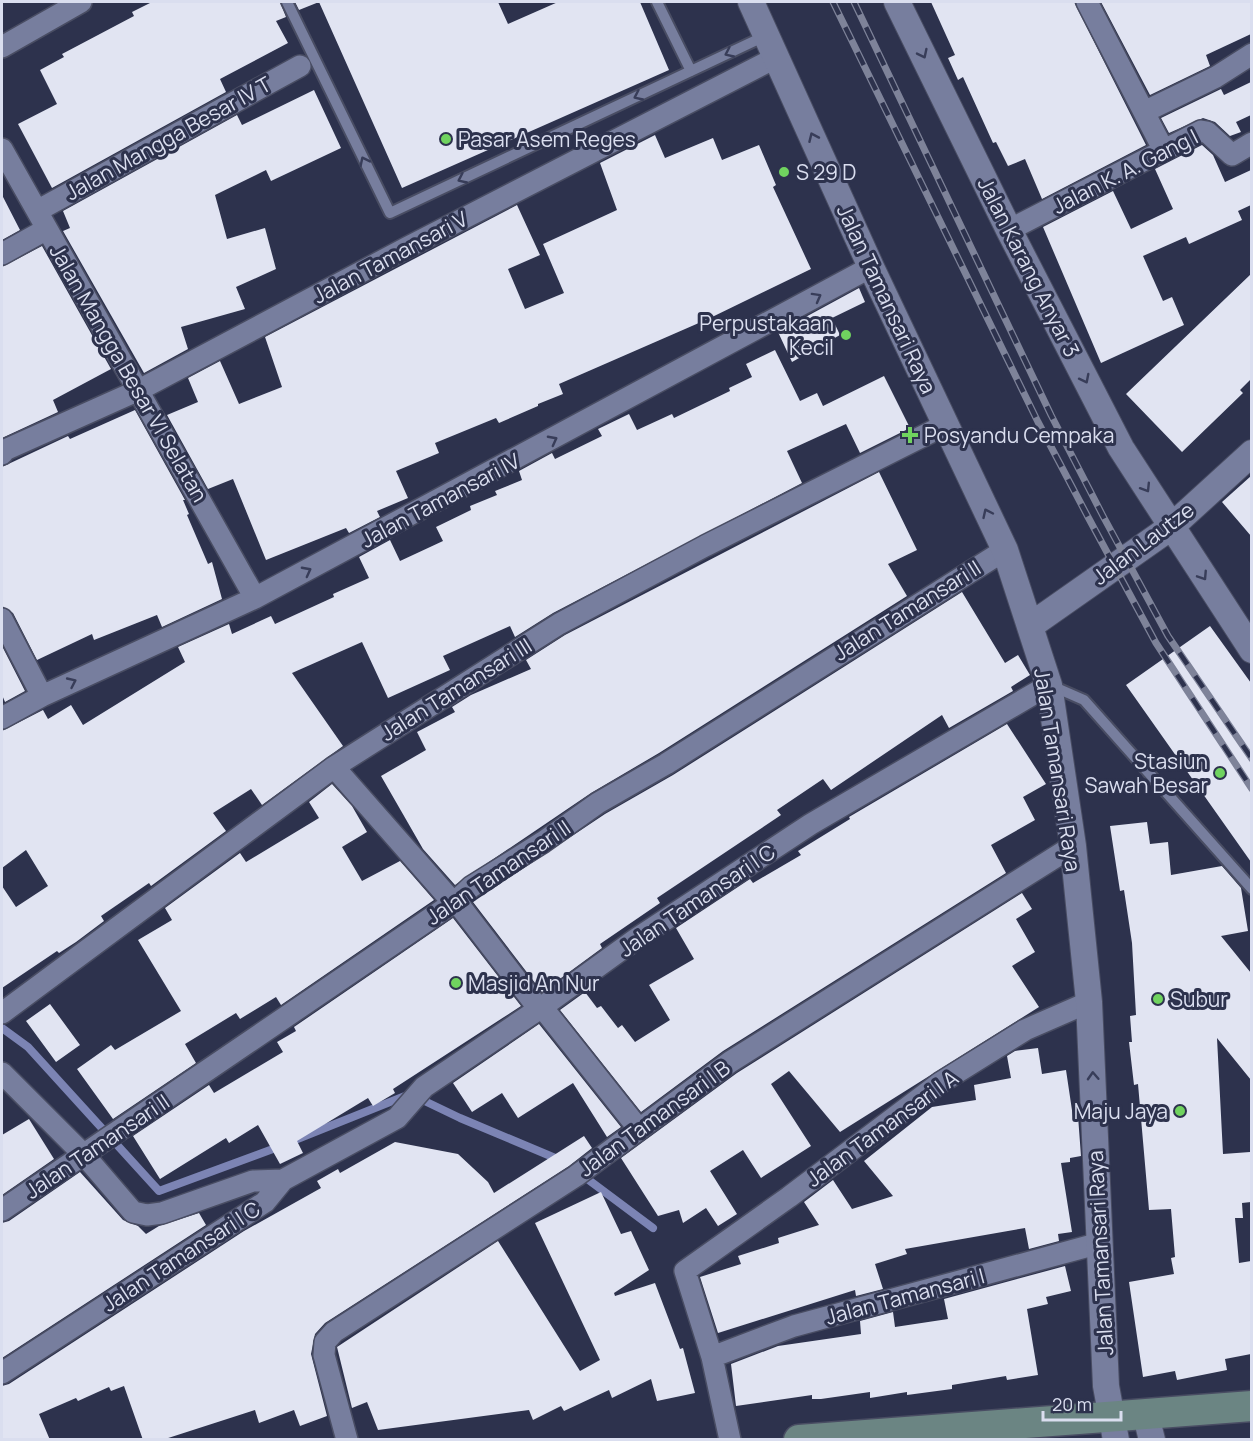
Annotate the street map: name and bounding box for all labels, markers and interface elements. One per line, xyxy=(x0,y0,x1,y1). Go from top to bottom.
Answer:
one-way arrow xyxy=(724,45,735,57)
one-way arrow xyxy=(915,48,927,59)
street label: Jalan Mangga Besar IV T xyxy=(60,70,276,206)
one-way arrow xyxy=(633,88,644,100)
street label: Jalan K. A. Gang I xyxy=(1047,122,1203,220)
place label: Pasar Asem Reges xyxy=(458,125,636,153)
marker: Pasar Asem Reges xyxy=(439,132,453,146)
one-way arrow xyxy=(808,133,820,144)
one-way arrow xyxy=(360,156,372,167)
place label: S 29 D xyxy=(796,158,856,186)
marker: S 29 D xyxy=(777,165,791,179)
one-way arrow xyxy=(457,172,468,184)
street label: Jalan Karang Anyar 3 xyxy=(972,173,1086,361)
street label: Jalan Tamansari Raya xyxy=(831,200,943,398)
street label: Jalan Tamansari V xyxy=(308,204,473,310)
street label: Jalan Mangga Besar VI Selatan xyxy=(44,239,214,507)
one-way arrow xyxy=(810,293,821,304)
place label: Perpustakaan Kecil xyxy=(699,309,834,361)
marker: Perpustakaan Kecil xyxy=(839,328,853,342)
one-way arrow xyxy=(1078,372,1089,383)
place label: Posyandu Cempaka xyxy=(924,421,1114,449)
marker: Posyandu Cempaka xyxy=(901,426,919,444)
one-way arrow xyxy=(547,435,558,447)
street label: Jalan Tamansari IV xyxy=(356,446,525,554)
one-way arrow xyxy=(1138,481,1149,492)
street label: Jalan Lautze xyxy=(1086,496,1200,590)
one-way arrow xyxy=(983,508,995,519)
street label: Jalan Tamansari II xyxy=(828,553,986,667)
one-way arrow xyxy=(301,567,311,578)
one-way arrow xyxy=(1196,569,1207,580)
street label: Jalan Tamansari III xyxy=(375,631,537,747)
street label: Jalan Tamansari Raya xyxy=(1028,666,1088,874)
one-way arrow xyxy=(66,677,77,689)
place label: Stasiun Sawah Besar xyxy=(1085,747,1208,799)
marker: Stasiun Sawah Besar xyxy=(1213,766,1227,780)
street label: Jalan Tamansari II xyxy=(420,813,576,931)
street label: Jalan Tamansari I C xyxy=(613,837,781,963)
place label: Masjid An Nur xyxy=(468,969,600,997)
marker: Masjid An Nur xyxy=(449,976,463,990)
place label: Subur xyxy=(1170,985,1228,1013)
marker: Subur xyxy=(1151,992,1165,1006)
street label: Jalan Tamansari I B xyxy=(573,1054,735,1182)
street label: Jalan Tamansari I A xyxy=(801,1063,963,1193)
one-way arrow xyxy=(1086,1072,1099,1081)
street label: Jalan Tamansari II xyxy=(19,1087,175,1205)
place label: Maju Jaya xyxy=(1074,1097,1168,1125)
marker: Maju Jaya xyxy=(1173,1104,1187,1118)
street label: Jalan Tamansari Raya xyxy=(1081,1150,1119,1356)
street label: Jalan Tamansari I C xyxy=(97,1194,265,1318)
street label: Jalan Tamansari I xyxy=(822,1261,988,1331)
scale bar xyxy=(1043,1384,1121,1422)
text: 20 m xyxy=(1052,1392,1092,1416)

